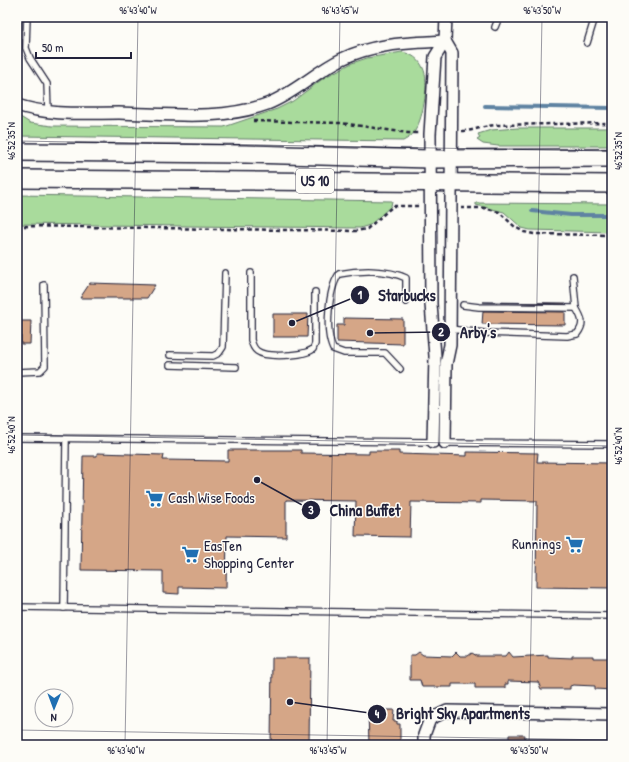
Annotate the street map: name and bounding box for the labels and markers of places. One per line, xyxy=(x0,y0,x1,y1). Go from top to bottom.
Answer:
callout: Starbucks xyxy=(350,281,443,309)
callout: Arby's xyxy=(431,318,504,346)
place label: Cash Wise Foods xyxy=(168,487,255,508)
supermarket icon: Cash Wise Foods xyxy=(145,488,165,508)
callout: China Buffet xyxy=(301,496,408,524)
place label: Runnings xyxy=(512,533,561,554)
supermarket icon: Runnings xyxy=(564,534,584,554)
place label: EasTen Shopping Center xyxy=(204,535,294,573)
supermarket icon: EasTen Shopping Center xyxy=(181,545,201,565)
callout: Bright Sky Apartments xyxy=(367,700,538,728)

